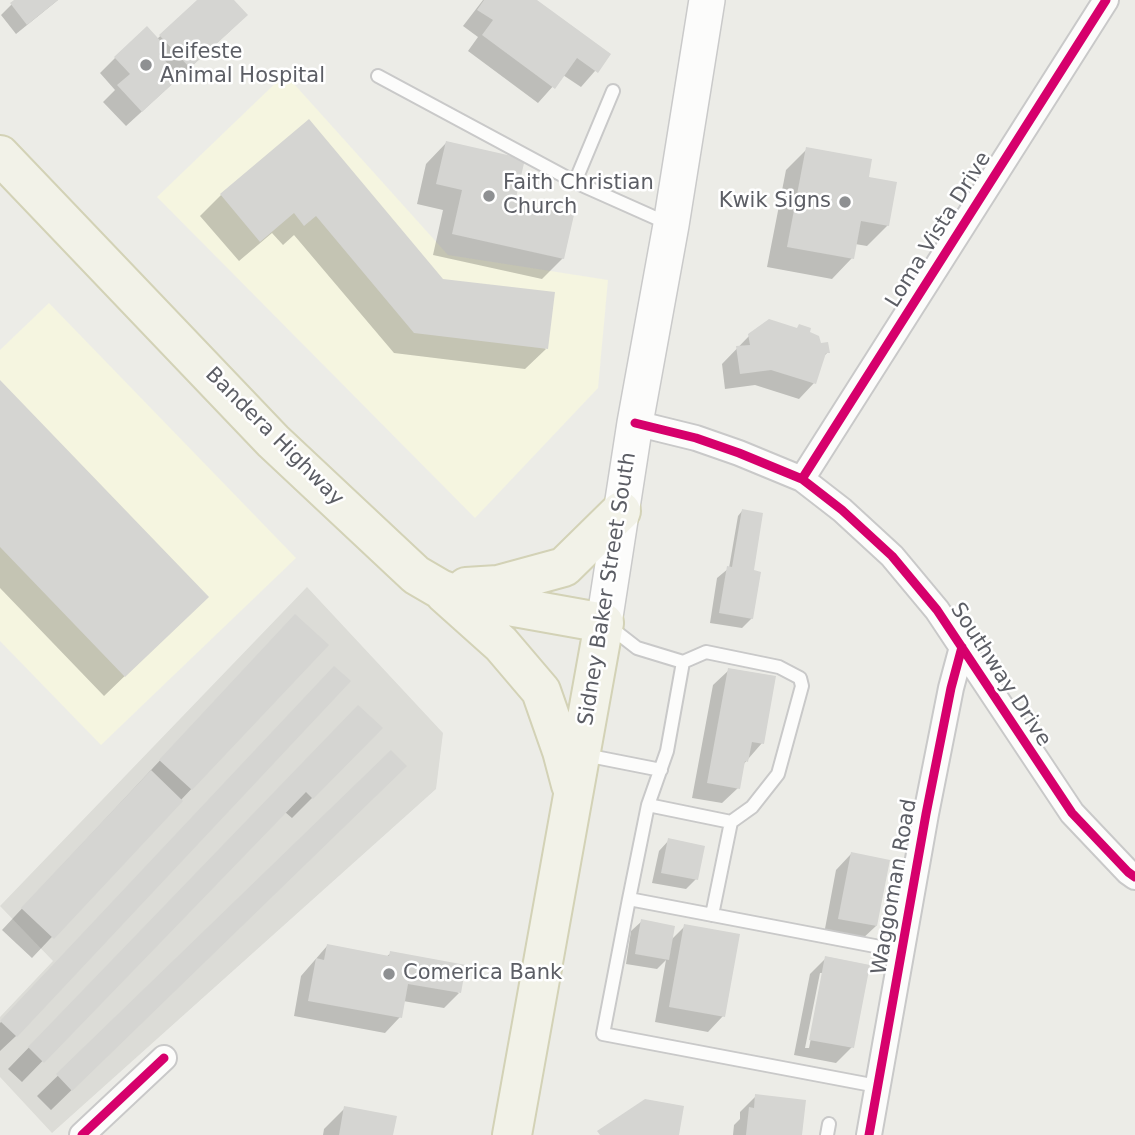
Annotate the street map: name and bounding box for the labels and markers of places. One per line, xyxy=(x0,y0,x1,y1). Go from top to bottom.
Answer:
place label: Leifeste Animal Hospital xyxy=(160,40,325,90)
marker: Leifeste Animal Hospital xyxy=(138,57,154,73)
place label: Faith Christian Church xyxy=(503,171,654,221)
marker: Faith Christian Church xyxy=(481,188,497,204)
place label: Kwik Signs xyxy=(719,189,831,215)
marker: Kwik Signs xyxy=(837,194,853,210)
place label: Comerica Bank xyxy=(403,961,562,987)
marker: Comerica Bank xyxy=(381,966,397,982)

